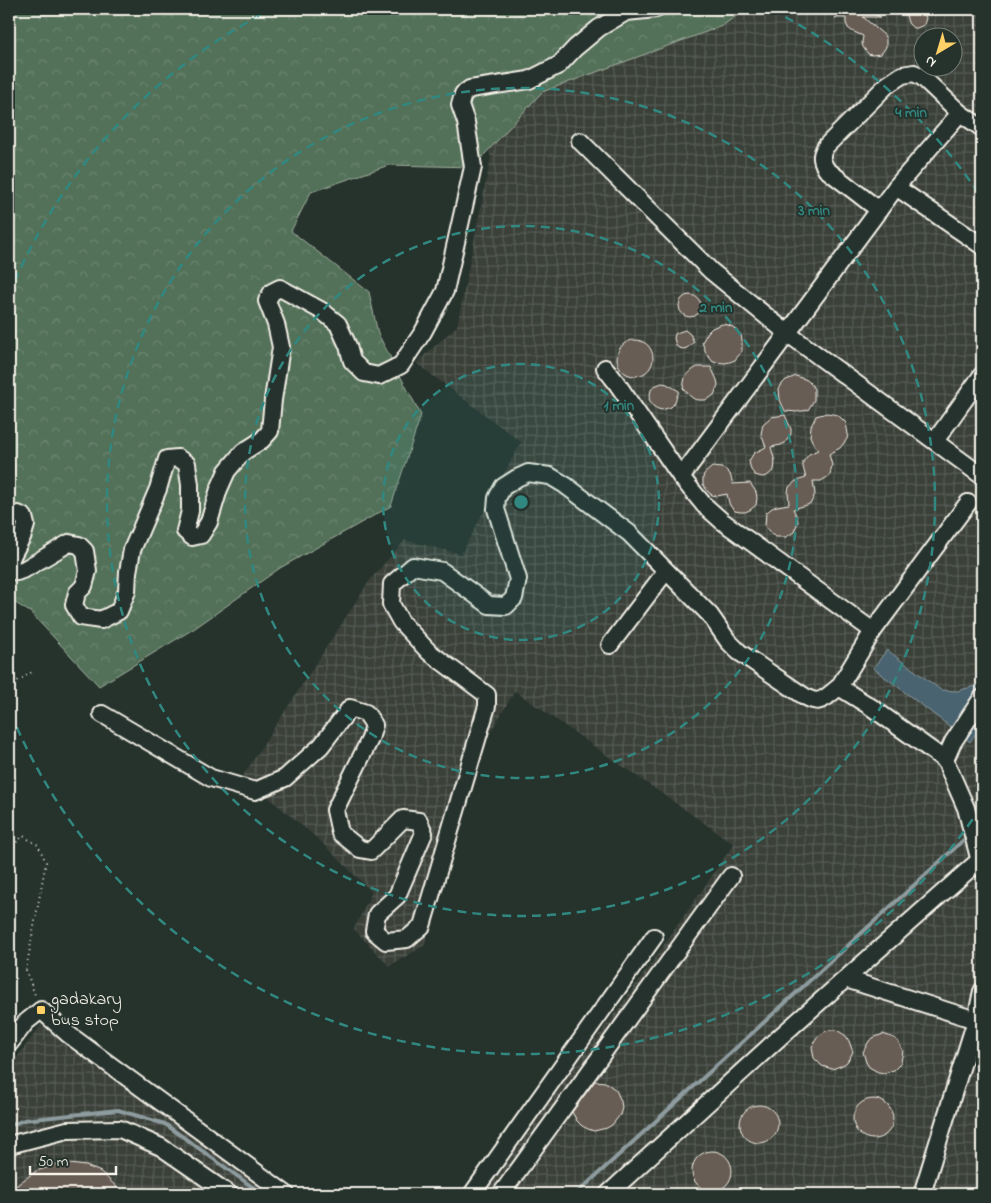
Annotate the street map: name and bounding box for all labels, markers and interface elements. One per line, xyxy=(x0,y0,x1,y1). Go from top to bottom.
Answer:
north arrow xyxy=(914,28,964,78)
text: N xyxy=(921,50,941,72)
text: 4 min xyxy=(894,102,927,124)
text: 3 min xyxy=(797,200,830,222)
text: 2 min xyxy=(699,297,733,319)
text: 1 min xyxy=(604,395,635,417)
centre of rings xyxy=(512,493,530,511)
place label: gadakary bus stop xyxy=(50,987,122,1034)
marker: gadakary bus stop xyxy=(35,1004,47,1016)
scale bar xyxy=(30,1143,116,1175)
text: 50 m xyxy=(38,1151,69,1173)

